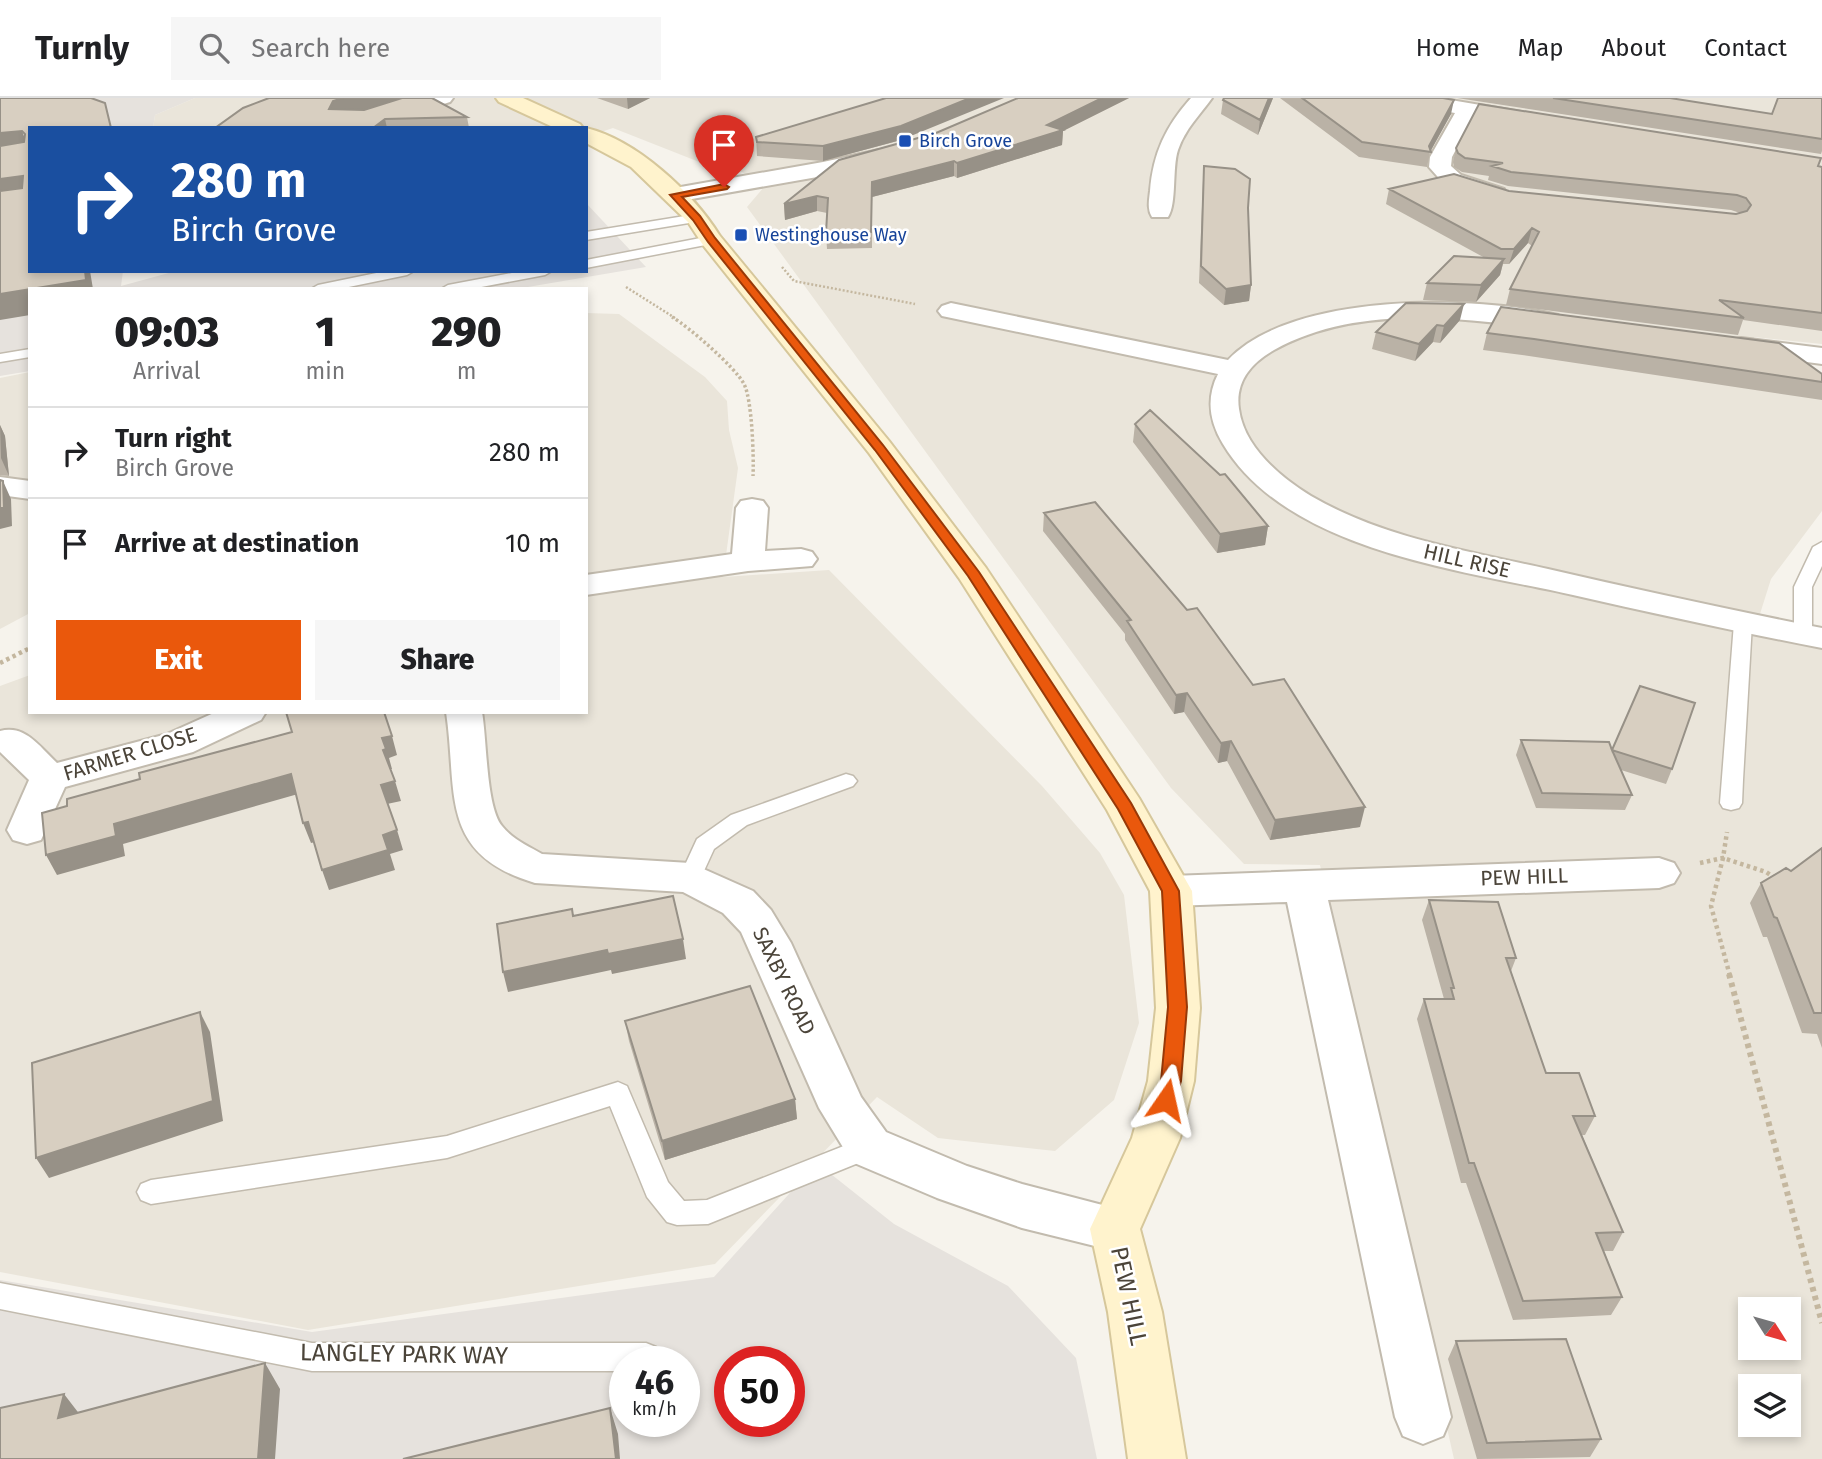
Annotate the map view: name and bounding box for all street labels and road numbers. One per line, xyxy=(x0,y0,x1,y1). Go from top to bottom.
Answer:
street label: HILL RISE xyxy=(1421,538,1513,584)
street label: FARMER CLOSE xyxy=(60,721,200,787)
street label: PEW HILL xyxy=(1480,862,1569,892)
street label: SAXBY ROAD xyxy=(747,923,821,1039)
street label: PEW HILL xyxy=(1105,1244,1153,1348)
street label: LANGLEY PARK WAY xyxy=(300,1338,509,1370)

